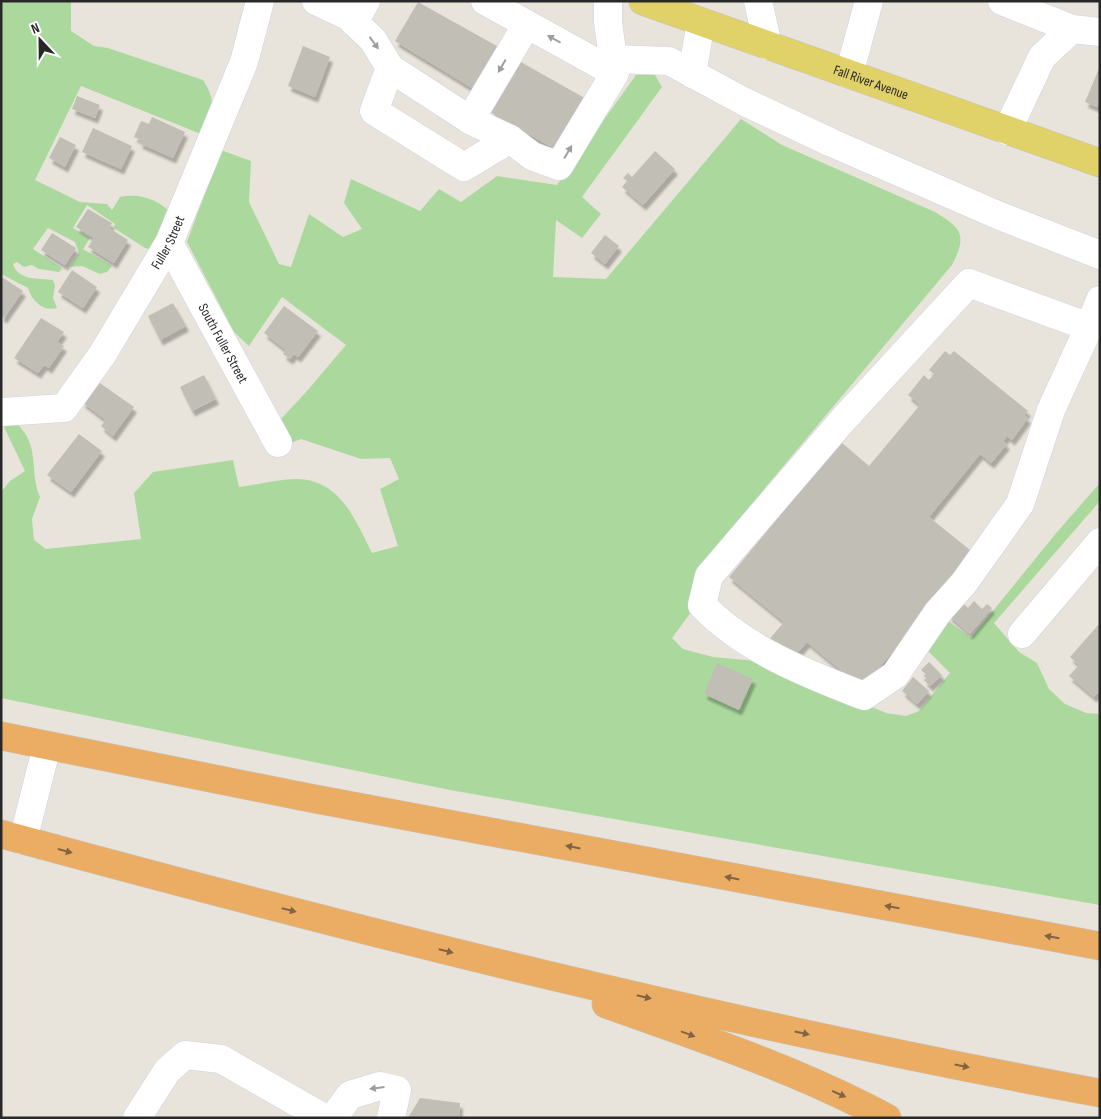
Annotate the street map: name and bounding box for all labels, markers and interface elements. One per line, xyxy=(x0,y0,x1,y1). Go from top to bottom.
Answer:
north arrow xyxy=(15,15,65,65)
text: N xyxy=(29,19,42,38)
one-way arrow xyxy=(547,34,560,43)
one-way arrow xyxy=(369,36,379,50)
one-way arrow xyxy=(498,58,506,73)
street label: Fall River Avenue xyxy=(831,61,911,103)
one-way arrow xyxy=(563,145,572,158)
street label: Fuller Street xyxy=(147,213,188,272)
street label: South Fuller Street xyxy=(195,301,252,386)
one-way arrow xyxy=(564,843,580,851)
one-way arrow xyxy=(58,848,73,856)
one-way arrow xyxy=(724,873,740,881)
one-way arrow xyxy=(884,903,900,911)
one-way arrow xyxy=(281,906,296,914)
one-way arrow xyxy=(1044,933,1059,941)
one-way arrow xyxy=(439,947,454,955)
one-way arrow xyxy=(636,993,651,1001)
one-way arrow xyxy=(795,1029,810,1037)
one-way arrow xyxy=(681,1030,696,1038)
one-way arrow xyxy=(954,1062,969,1070)
one-way arrow xyxy=(368,1084,384,1092)
one-way arrow xyxy=(832,1090,846,1098)

